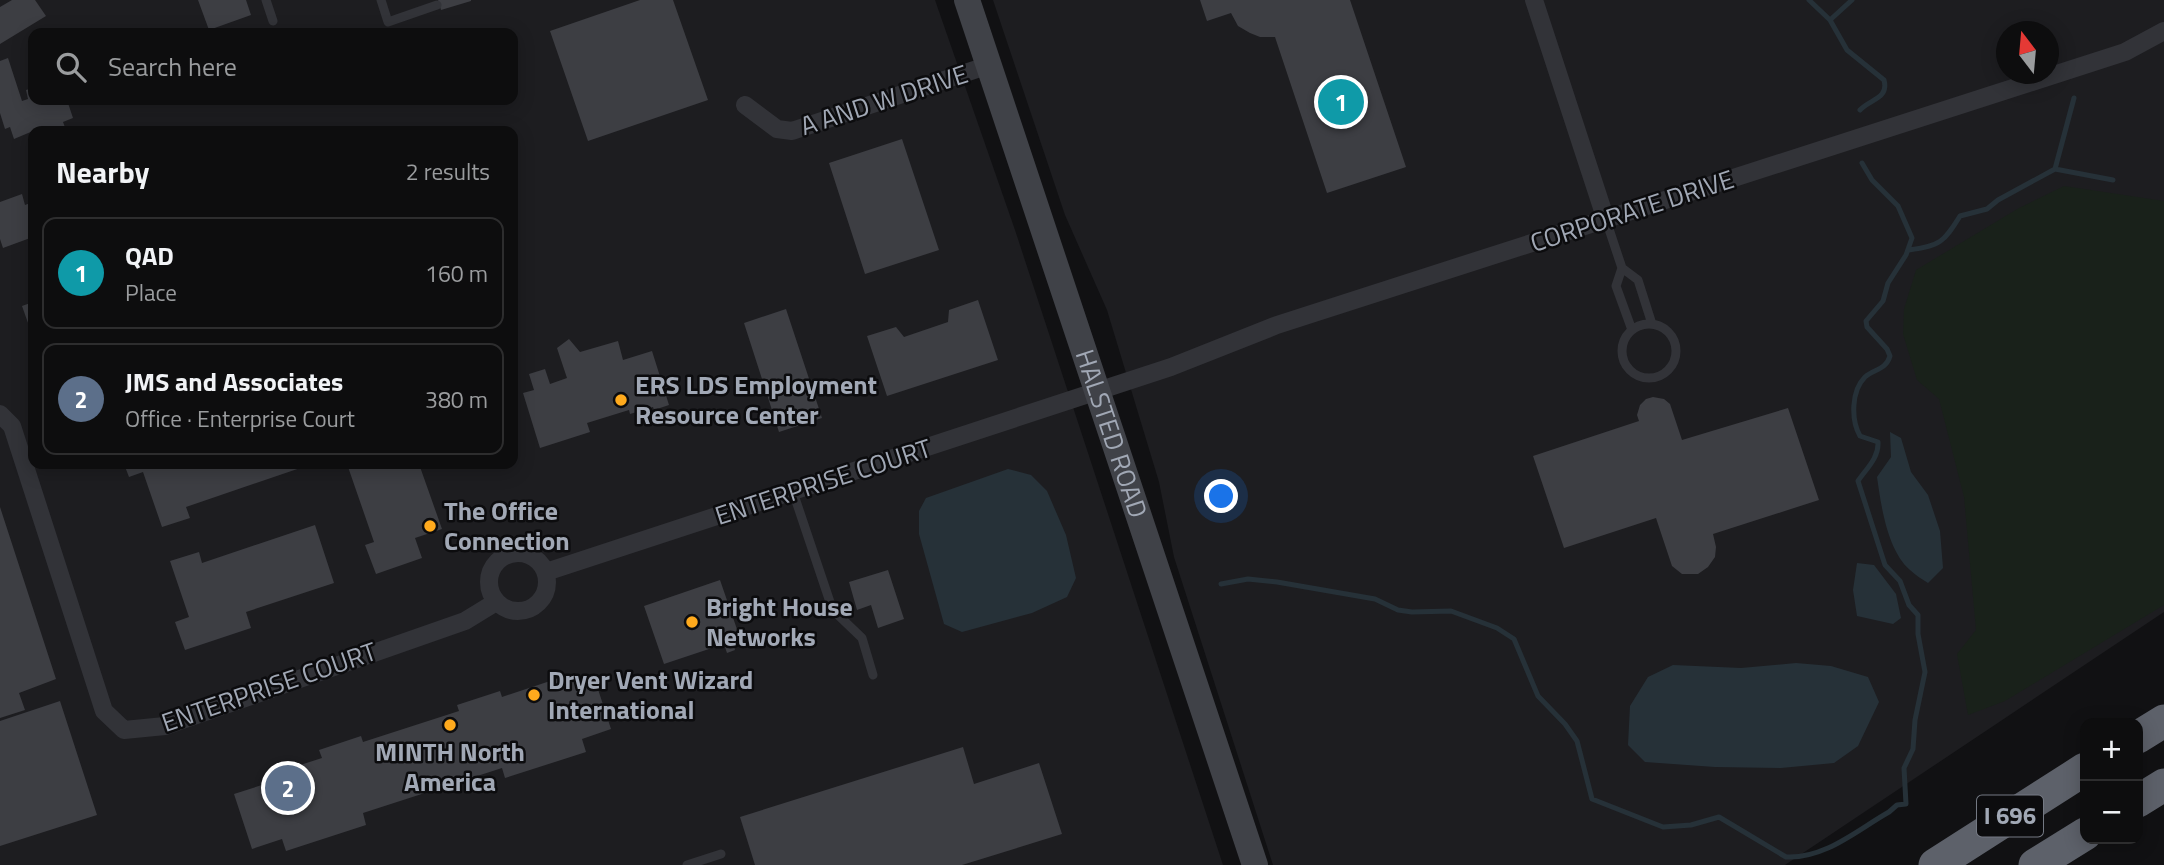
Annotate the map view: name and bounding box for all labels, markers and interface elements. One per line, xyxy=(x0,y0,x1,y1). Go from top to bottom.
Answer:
north arrow xyxy=(1996,21,2059,84)
search box xyxy=(28,28,518,105)
text: Search here xyxy=(108,47,237,86)
icon: search xyxy=(52,48,90,86)
street label: A AND W DRIVE xyxy=(795,54,973,145)
pin: 1 xyxy=(1318,76,1364,128)
text: Nearby xyxy=(56,149,149,195)
text: 2 results xyxy=(406,154,490,189)
street label: CORPORATE DRIVE xyxy=(1525,159,1739,262)
text: QAD xyxy=(125,236,174,275)
text: 1 xyxy=(75,256,87,291)
text: 160 m xyxy=(425,256,488,291)
text: Place xyxy=(125,275,177,310)
street label: HALSTED ROAD xyxy=(1066,344,1158,523)
text: JMS and Associates xyxy=(125,362,343,401)
place label: ERS LDS Employment Resource Center xyxy=(635,365,877,434)
text: 2 xyxy=(75,382,87,417)
text: 380 m xyxy=(425,382,488,417)
marker: ERS LDS Employment Resource Center xyxy=(613,392,629,408)
text: Office · Enterprise Court xyxy=(125,401,355,436)
street label: ENTERPRISE COURT xyxy=(710,428,936,535)
your location xyxy=(1204,479,1238,513)
place label: The Office Connection xyxy=(444,491,570,560)
marker: The Office Connection xyxy=(422,518,438,534)
place label: Bright House Networks xyxy=(706,587,853,656)
marker: Bright House Networks xyxy=(684,614,700,630)
street label: ENTERPRISE COURT xyxy=(156,631,382,742)
place label: Dryer Vent Wizard International xyxy=(548,660,753,729)
marker: Dryer Vent Wizard International xyxy=(526,687,542,703)
marker: MINTH North America xyxy=(442,717,458,733)
map controls xyxy=(2080,718,2143,844)
button: + xyxy=(2080,718,2143,781)
place label: MINTH North America xyxy=(375,732,525,801)
pin: 2 xyxy=(265,762,311,814)
button: − xyxy=(2080,781,2143,844)
road number: I 696 xyxy=(1977,796,2043,836)

